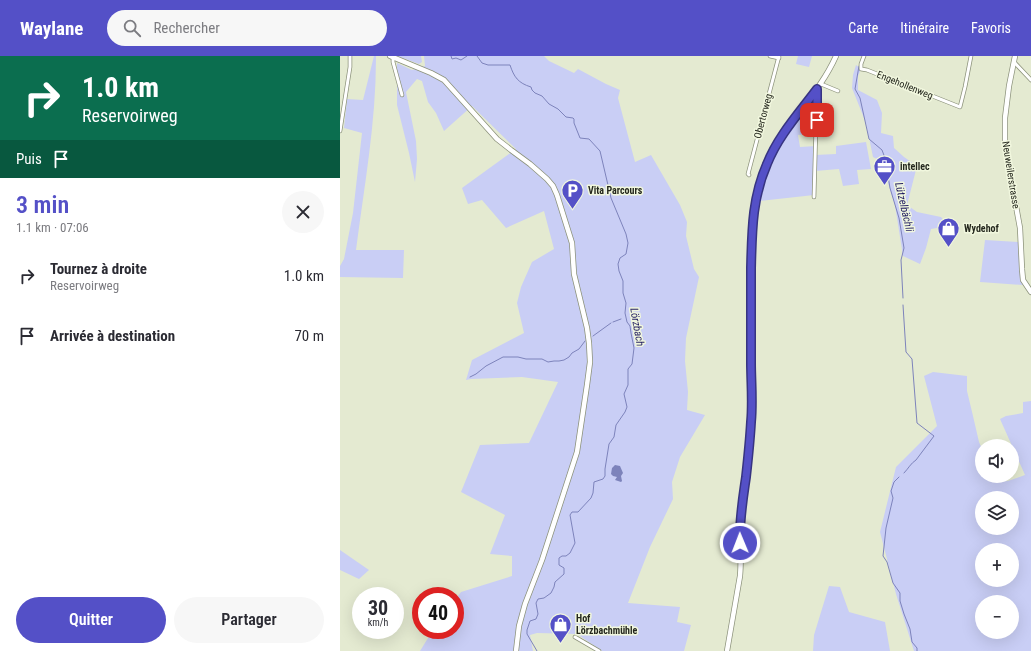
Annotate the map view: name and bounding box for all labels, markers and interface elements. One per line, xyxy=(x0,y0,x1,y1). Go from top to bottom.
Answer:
search box xyxy=(107,10,387,46)
text: Waylane xyxy=(20,17,83,40)
icon: search xyxy=(121,17,143,39)
text: Rechercher xyxy=(153,19,220,37)
text: Carte xyxy=(848,20,878,36)
text: Itinéraire xyxy=(900,20,949,36)
text: Favoris xyxy=(971,20,1011,36)
street label: Engehollenweg xyxy=(875,69,935,101)
text: 1.0 km xyxy=(82,71,159,104)
icon: right xyxy=(16,72,68,124)
street label: Obertorweg xyxy=(752,92,774,140)
pin xyxy=(800,103,834,137)
text: Reservoirweg xyxy=(82,105,178,126)
icon: arrive xyxy=(806,109,828,131)
street label: Neuweilerstrasse xyxy=(1000,140,1022,210)
icon: arrive xyxy=(50,148,72,170)
text: Puis xyxy=(16,150,42,168)
office icon: intellec xyxy=(871,153,897,186)
place label: intellec xyxy=(900,161,930,172)
parking icon: Vita Parcours xyxy=(559,177,585,210)
water label: Lützelbächli xyxy=(892,181,916,234)
place label: Vita Parcours xyxy=(588,185,643,196)
text: 3 min xyxy=(16,191,69,219)
button: close xyxy=(282,191,324,233)
shop icon: Wydehof xyxy=(935,215,961,248)
text: 1.1 km · 07:06 xyxy=(16,220,89,235)
place label: Wydehof xyxy=(964,223,1000,234)
text: Tournez à droite xyxy=(50,260,147,278)
icon: right xyxy=(16,265,38,287)
text: 1.0 km xyxy=(284,267,324,285)
text: Reservoirweg xyxy=(50,278,119,293)
water label: Lörzbach xyxy=(627,307,647,347)
icon: arrive xyxy=(16,325,38,347)
text: Arrivée à destination xyxy=(50,327,175,345)
text: 70 m xyxy=(294,327,324,345)
map controls xyxy=(975,439,1019,639)
button: sound xyxy=(975,439,1019,483)
button: layers xyxy=(975,491,1019,535)
position arrow xyxy=(719,522,761,564)
button: + xyxy=(975,543,1019,587)
speed limit sign: 40 xyxy=(412,587,464,639)
button: − xyxy=(975,595,1019,639)
text: 30 xyxy=(368,596,388,620)
button: Quitter xyxy=(16,597,166,643)
button: Partager xyxy=(174,597,324,643)
shop icon: Hof Lörzbachmühle xyxy=(547,611,573,644)
place label: Hof Lörzbachmühle xyxy=(576,613,638,636)
text: km/h xyxy=(368,617,388,628)

